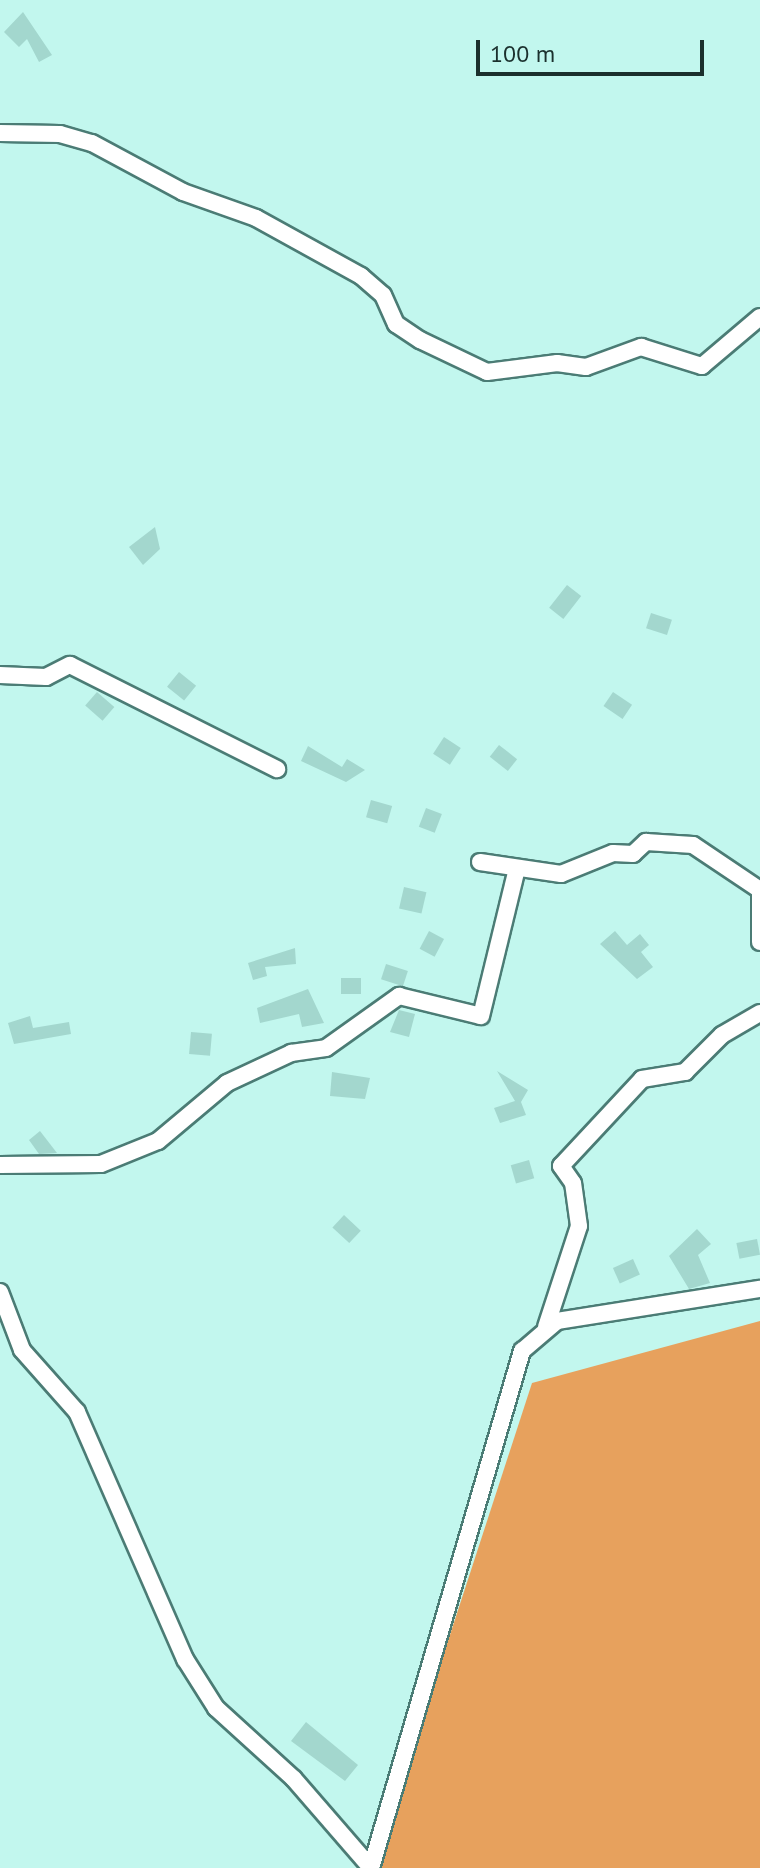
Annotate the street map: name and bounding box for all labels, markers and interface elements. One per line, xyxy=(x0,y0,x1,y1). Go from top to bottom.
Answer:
scale bar xyxy=(480,24,708,74)
text: 100 m xyxy=(490,38,555,69)

